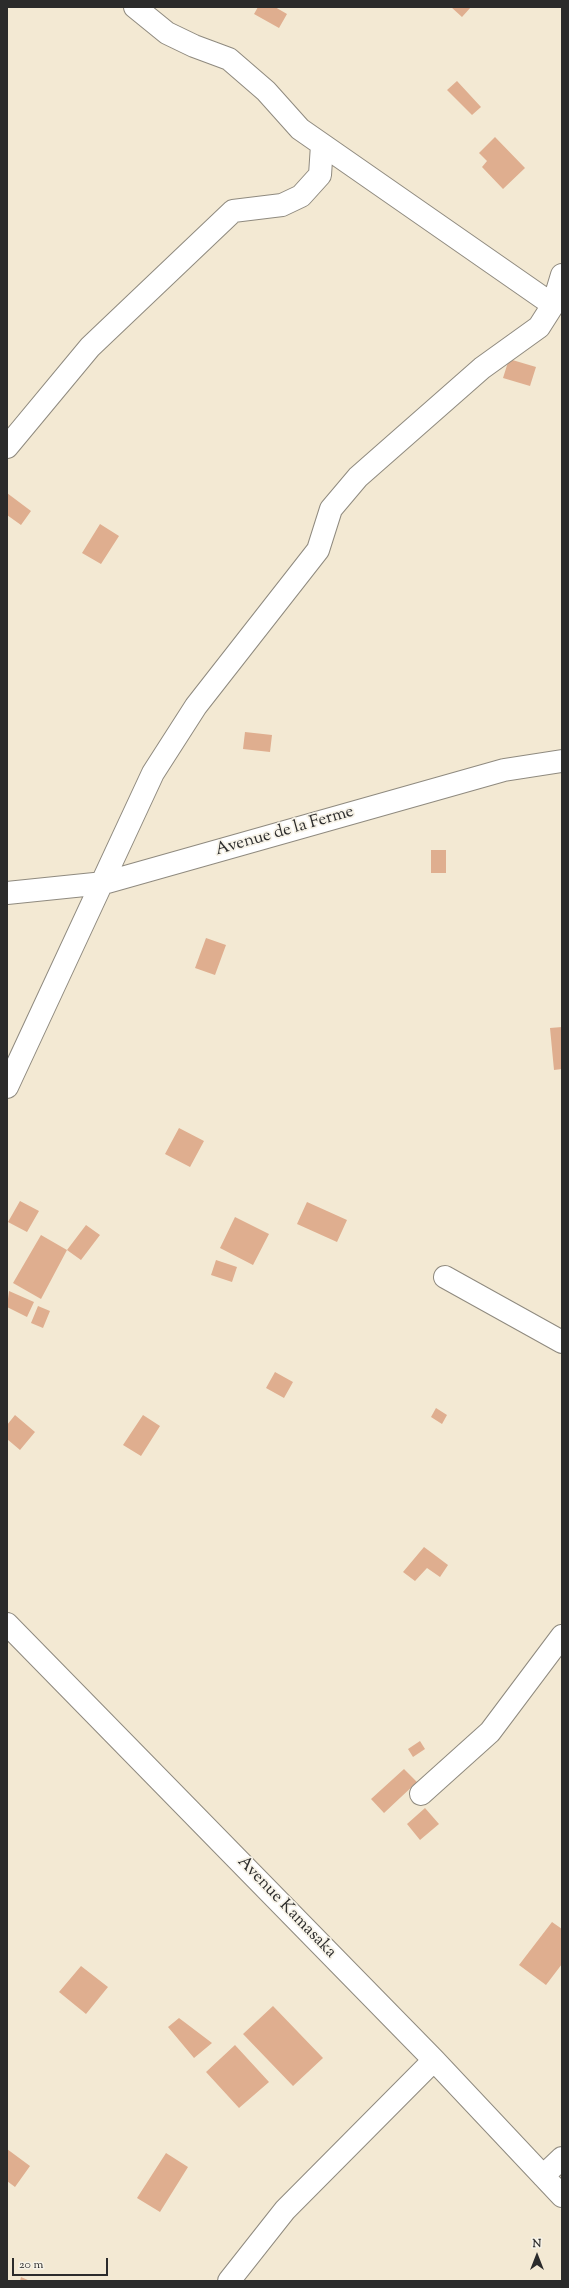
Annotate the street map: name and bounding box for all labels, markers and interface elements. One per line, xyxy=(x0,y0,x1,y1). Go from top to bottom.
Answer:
street label: Avenue de la Ferme xyxy=(214,803,356,861)
street label: Avenue Kamasaka xyxy=(232,1853,340,1963)
north arrow xyxy=(517,2236,557,2276)
text: N xyxy=(533,2236,541,2252)
scale bar xyxy=(14,2250,110,2276)
text: 20 m xyxy=(19,2256,43,2274)

